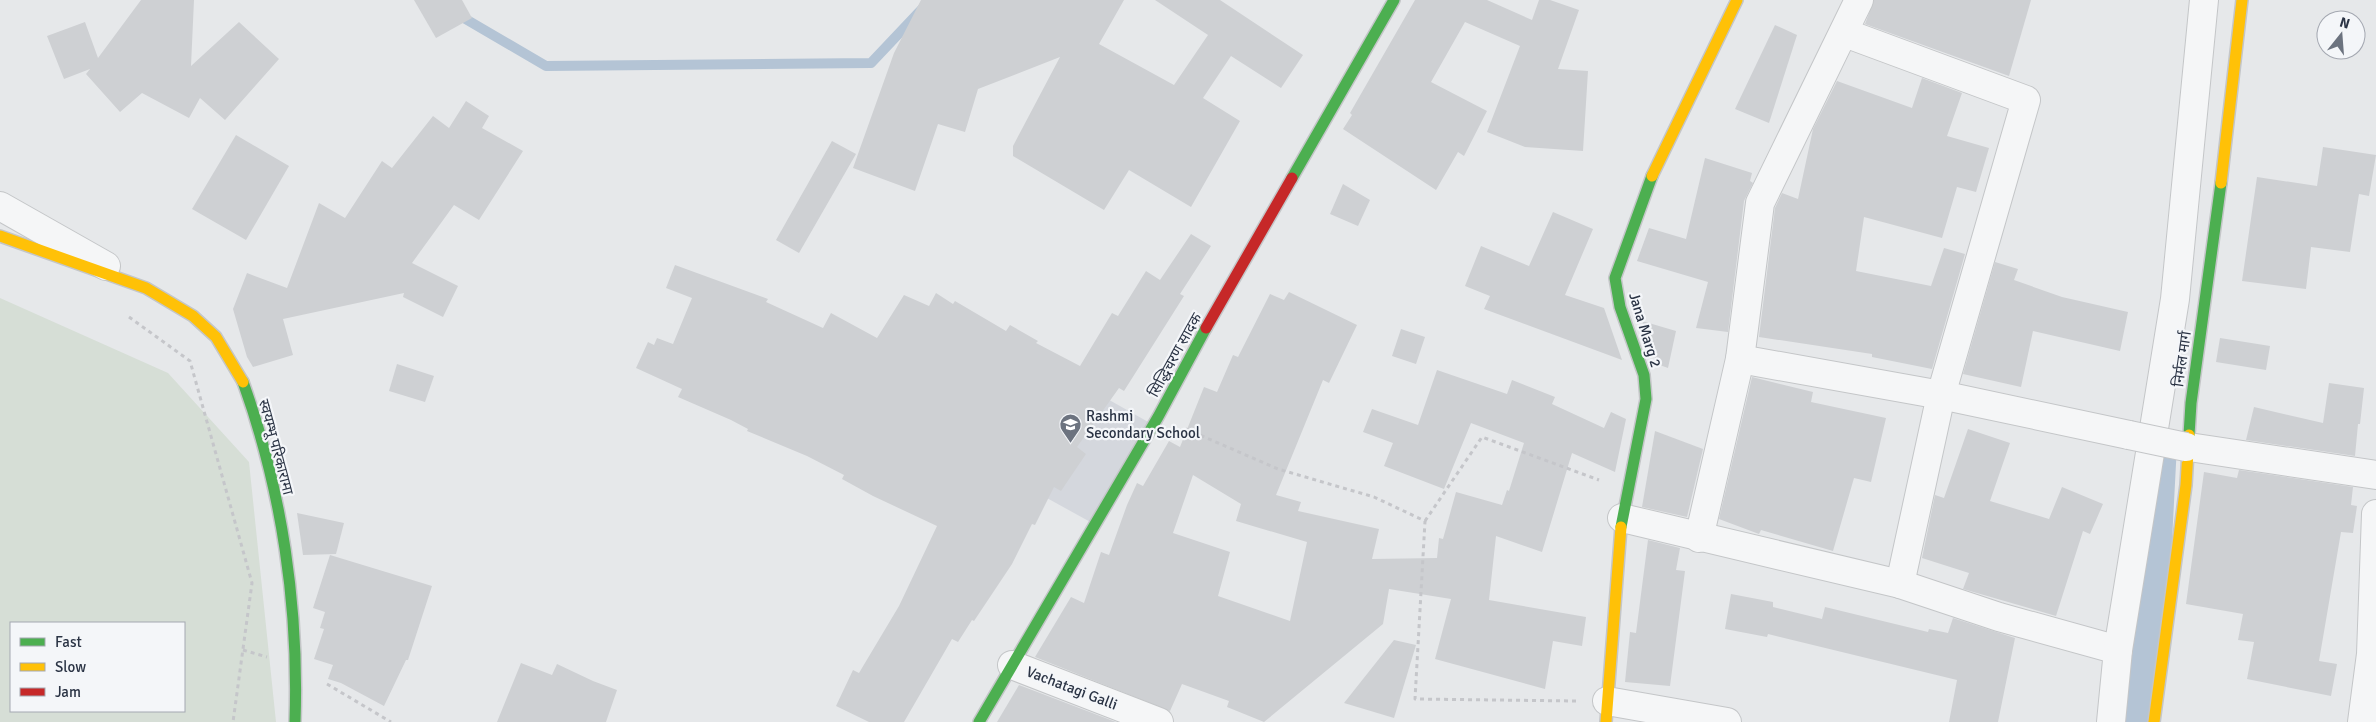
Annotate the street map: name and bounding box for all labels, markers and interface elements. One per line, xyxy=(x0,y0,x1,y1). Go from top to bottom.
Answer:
north arrow xyxy=(2316,10,2366,60)
text: N xyxy=(2338,13,2352,33)
street label: Jana Marg 2 xyxy=(1625,290,1665,370)
street label: सिद्धिचरण सादक xyxy=(1145,309,1206,400)
street label: निर्मल मार्ग xyxy=(2169,329,2195,388)
street label: स्वयम्भू परिकारामा xyxy=(254,397,298,498)
place label: Rashmi Secondary School xyxy=(1086,407,1200,442)
school or university icon: Rashmi Secondary School xyxy=(1058,413,1082,444)
legend xyxy=(10,622,185,712)
text: Fast xyxy=(55,633,82,651)
text: Slow xyxy=(55,658,86,676)
street label: Vachatagi Galli xyxy=(1024,662,1120,714)
text: Jam xyxy=(55,683,81,701)

